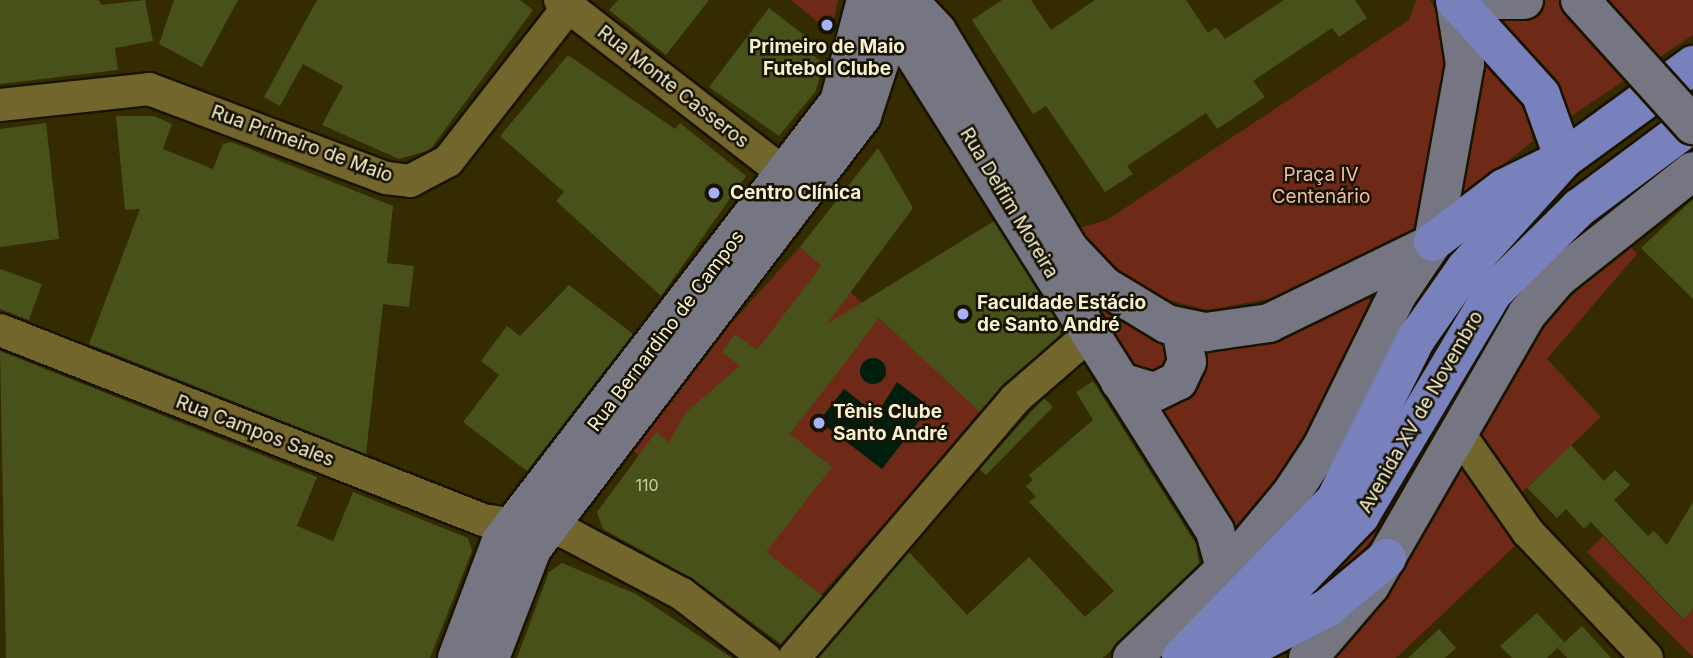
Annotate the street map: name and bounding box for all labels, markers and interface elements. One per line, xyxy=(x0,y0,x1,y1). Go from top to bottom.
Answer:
marker: Primeiro de Maio Futebol Clube xyxy=(819,17,835,33)
street label: Rua Monte Casseros xyxy=(593,21,753,153)
place label: Primeiro de Maio Futebol Clube xyxy=(749,36,905,80)
street label: Rua Primeiro de Maio xyxy=(208,101,396,187)
street label: Rua Delfim Moreira xyxy=(955,124,1063,282)
park label: Praça IV Centenário xyxy=(1272,164,1370,208)
place label: Centro Clínica xyxy=(730,182,861,204)
marker: Centro Clínica xyxy=(704,183,724,203)
street label: Rua Bernardino de Campos xyxy=(583,226,749,436)
place label: Faculdade Estácio de Santo André xyxy=(977,292,1146,336)
marker: Faculdade Estácio de Santo André xyxy=(955,306,971,322)
street label: Avenida XV de Novembro xyxy=(1354,307,1488,517)
street label: Rua Campos Sales xyxy=(173,390,337,472)
place label: Tênis Clube Santo André xyxy=(833,401,948,445)
marker: Tênis Clube Santo André xyxy=(811,415,827,431)
house number: 110 xyxy=(635,475,659,495)

